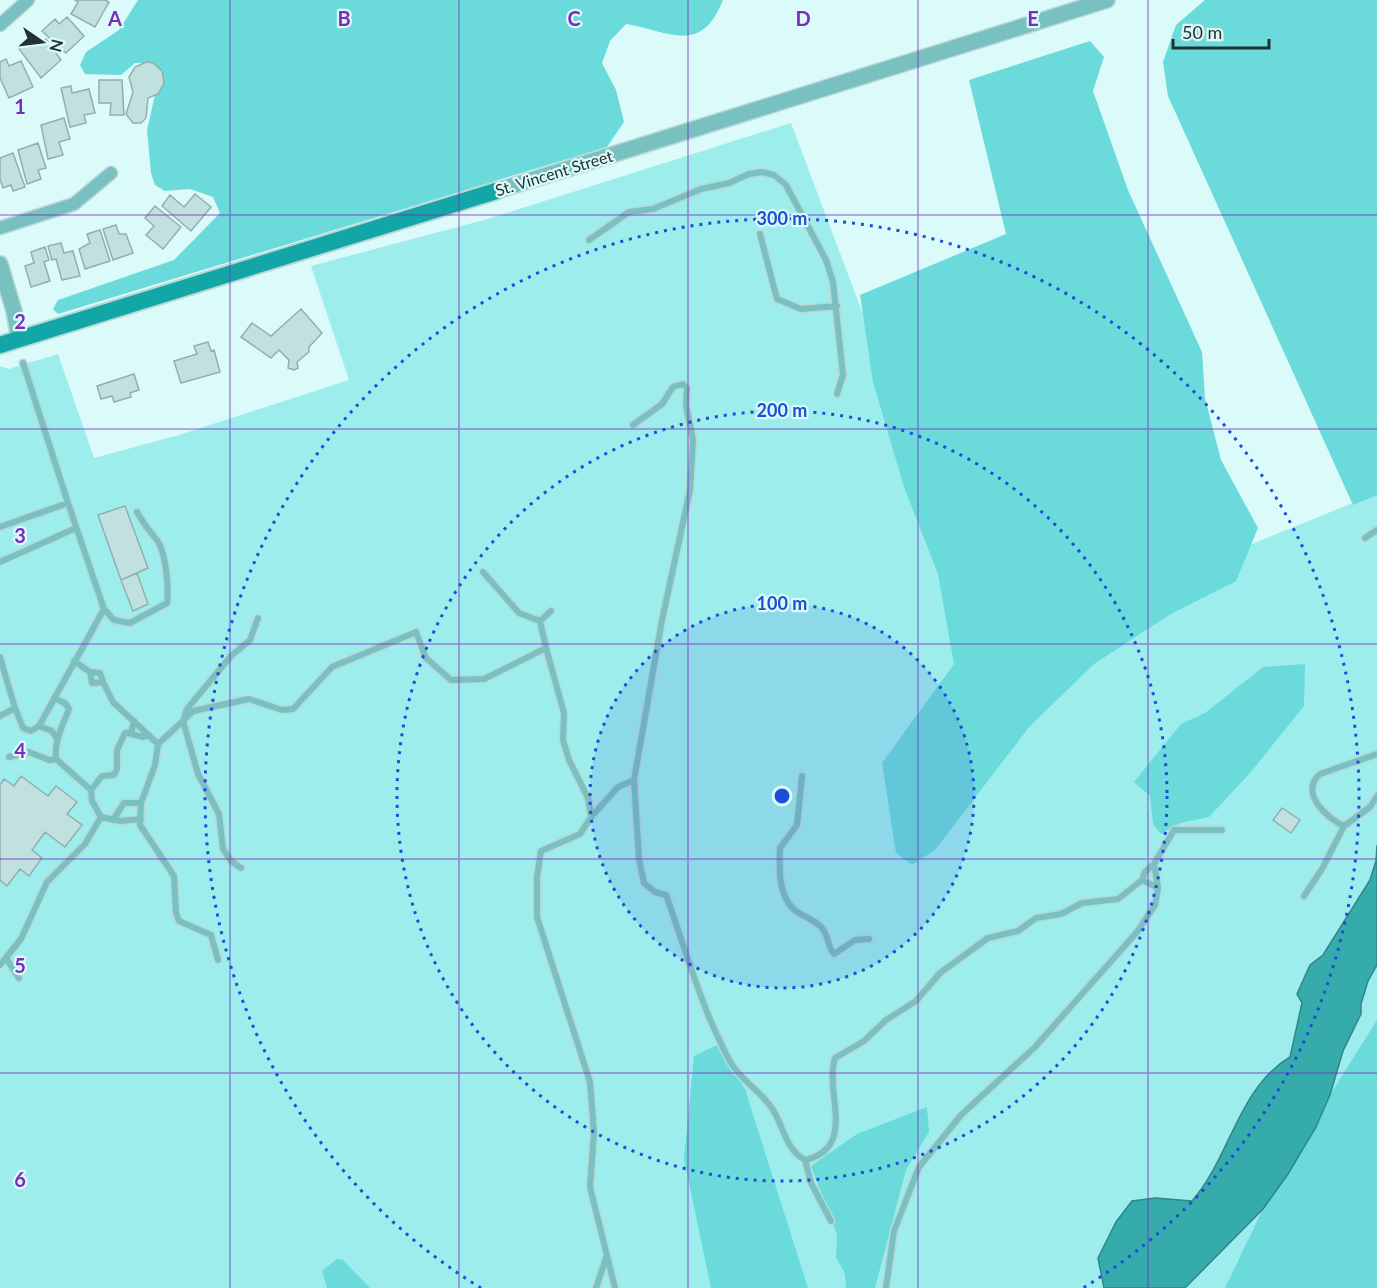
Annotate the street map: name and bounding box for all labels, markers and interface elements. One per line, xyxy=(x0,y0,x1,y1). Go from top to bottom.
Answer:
text: A xyxy=(107,6,122,30)
text: B xyxy=(337,6,351,30)
text: C xyxy=(567,6,581,30)
text: D xyxy=(795,6,811,30)
text: E xyxy=(1027,6,1039,30)
north arrow xyxy=(12,12,72,72)
scale bar xyxy=(1173,12,1269,50)
text: 50 m xyxy=(1182,21,1222,43)
text: N xyxy=(46,37,68,54)
text: 1 xyxy=(14,94,26,118)
street label: St. Vincent Street xyxy=(493,146,615,199)
text: 300 m xyxy=(757,207,807,229)
text: 2 xyxy=(14,309,26,333)
text: 200 m xyxy=(757,399,807,421)
text: 3 xyxy=(14,523,26,547)
text: 100 m xyxy=(757,592,807,614)
text: 4 xyxy=(14,738,26,762)
centre of rings xyxy=(772,786,792,806)
text: 5 xyxy=(14,953,26,977)
text: 6 xyxy=(14,1167,26,1191)

